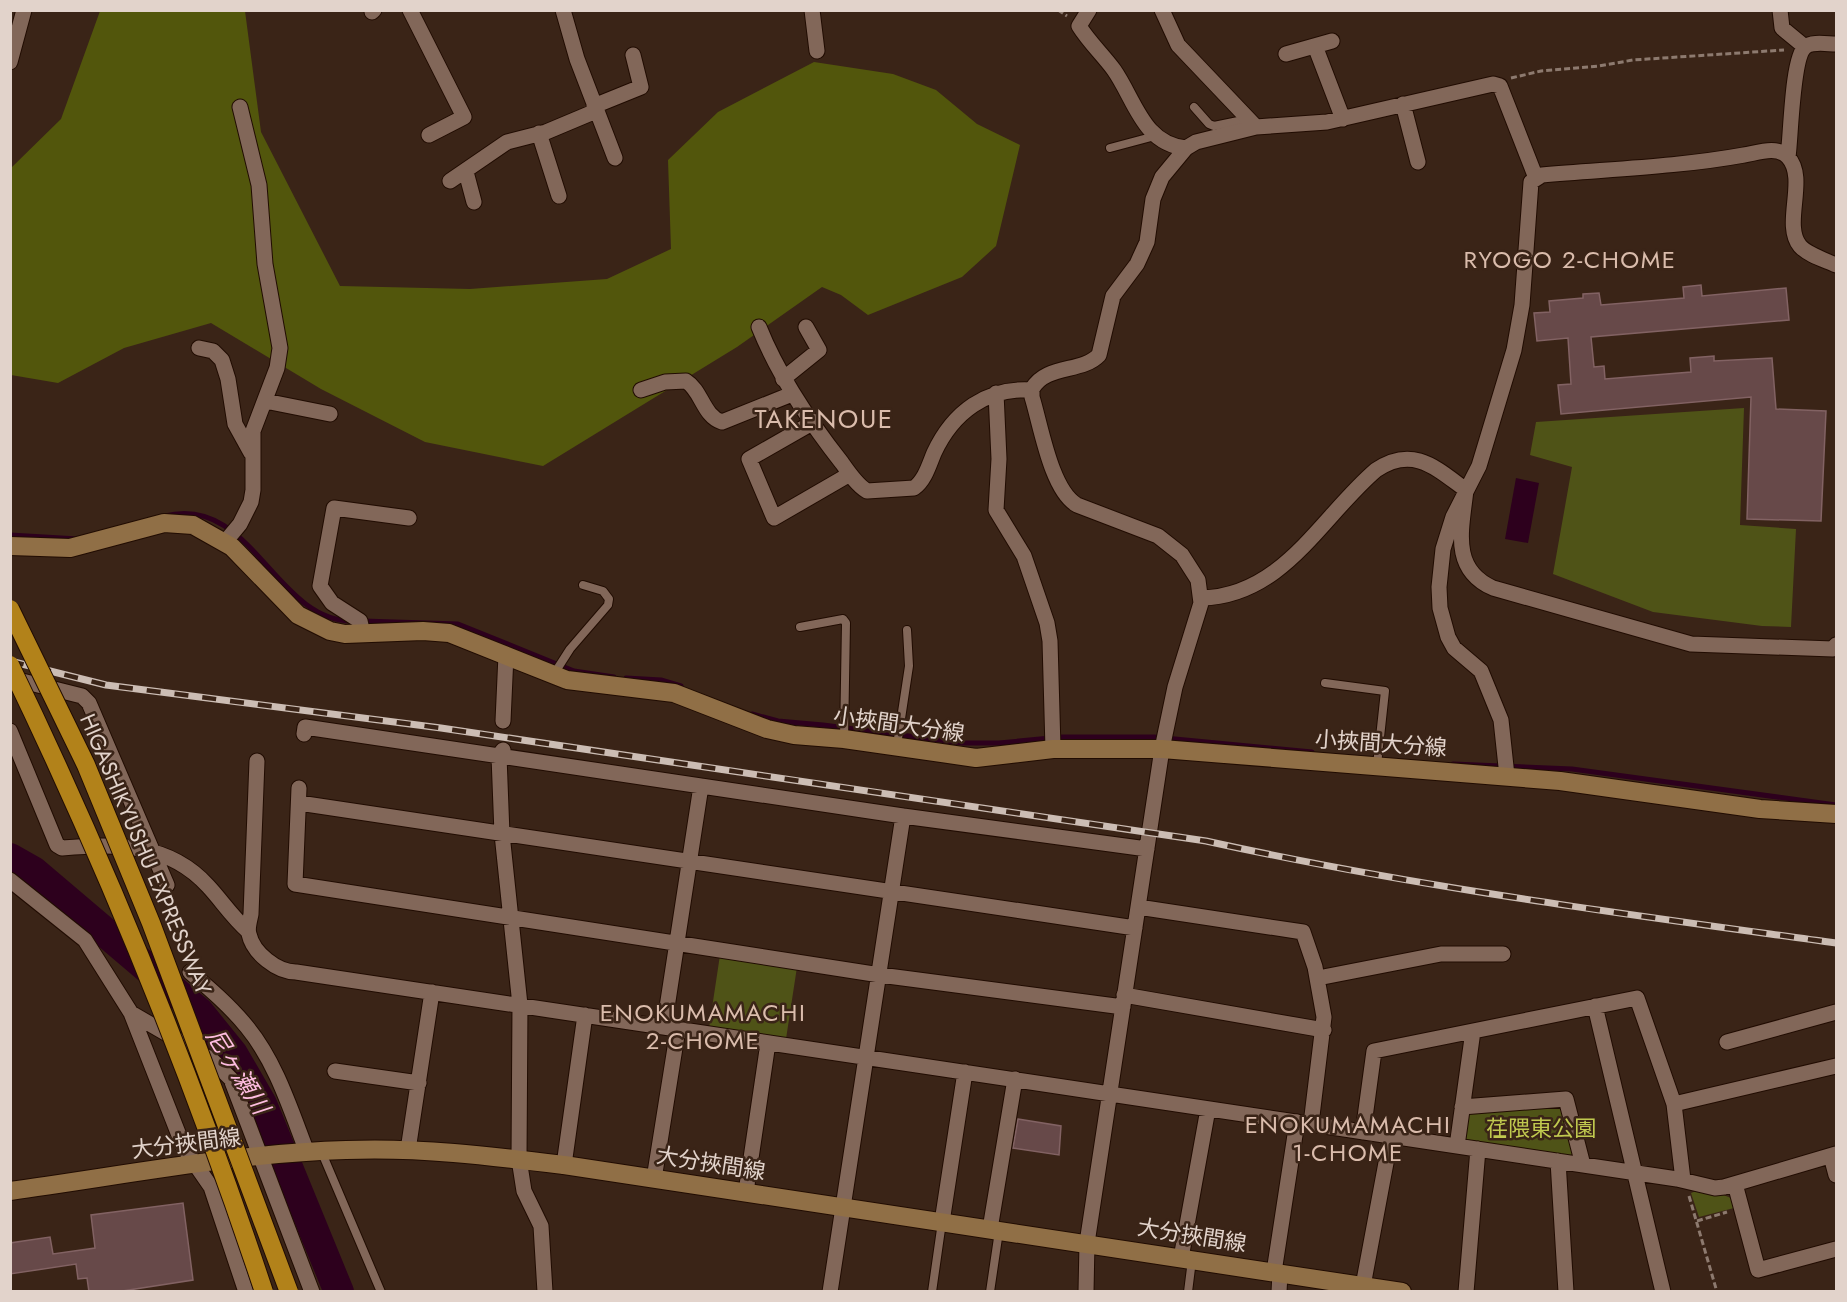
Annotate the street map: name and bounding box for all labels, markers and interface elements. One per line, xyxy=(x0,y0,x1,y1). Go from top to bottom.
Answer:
district label: RYOGO 2-CHOME xyxy=(1464,242,1676,277)
district label: TAKENOUE xyxy=(755,400,893,438)
street label: 小挾間大分線 xyxy=(831,699,967,749)
street label: HIGASHIKYUSHU EXPRESSWAY xyxy=(72,709,220,1000)
street label: 小挾間大分線 xyxy=(1314,722,1448,764)
district label: ENOKUMAMACHI 2-CHOME xyxy=(600,995,806,1058)
water label: 尼ヶ瀬川 xyxy=(198,1021,280,1124)
district label: ENOKUMAMACHI 1-CHOME xyxy=(1245,1107,1451,1170)
park label: 荏隈東公園 xyxy=(1486,1112,1596,1144)
street label: 大分挾間線 xyxy=(129,1120,243,1166)
street label: 大分挾間線 xyxy=(654,1139,768,1187)
street label: 大分挾間線 xyxy=(1135,1211,1249,1259)

